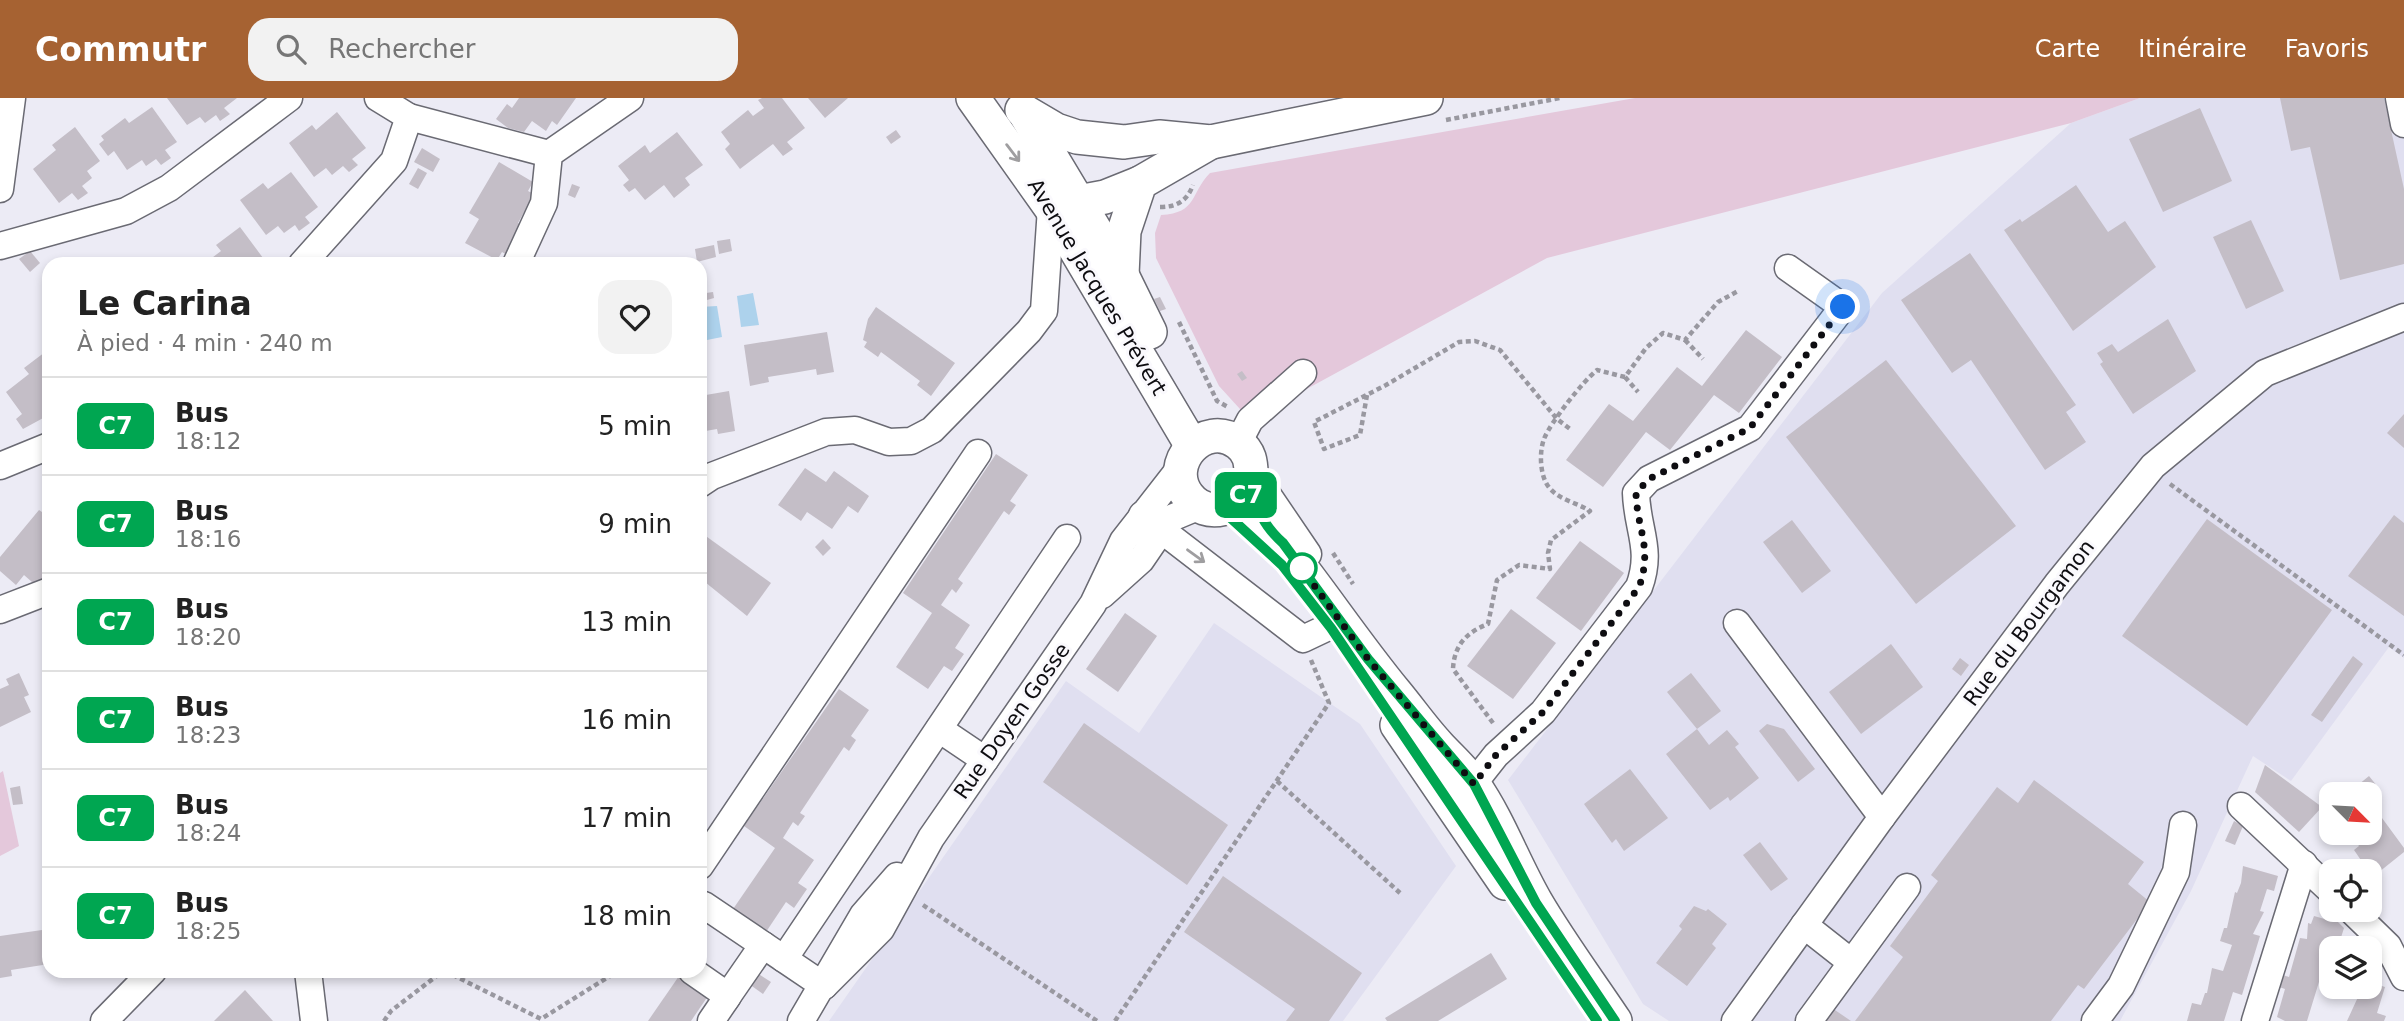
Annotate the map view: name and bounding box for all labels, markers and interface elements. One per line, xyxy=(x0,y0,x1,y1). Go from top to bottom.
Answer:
search box xyxy=(248,18,738,81)
text: Commutr xyxy=(35,30,206,69)
icon: search xyxy=(272,30,310,68)
text: Rechercher xyxy=(328,34,475,64)
text: Carte xyxy=(2035,35,2100,63)
text: Itinéraire xyxy=(2138,35,2247,63)
text: Favoris xyxy=(2285,35,2369,63)
one-way arrow xyxy=(1005,144,1020,162)
street label: Avenue Jacques Prévert xyxy=(1023,174,1171,400)
button: heart xyxy=(598,280,672,354)
text: Le Carina xyxy=(77,284,252,323)
your location xyxy=(1825,289,1860,324)
text: À pied · 4 min · 240 m xyxy=(77,330,333,356)
text: Bus xyxy=(175,398,229,428)
text: 5 min xyxy=(598,411,672,441)
text: C7 xyxy=(98,412,133,440)
text: 18:12 xyxy=(175,428,241,454)
line badge: C7 xyxy=(1214,472,1278,518)
text: C7 xyxy=(1229,481,1263,509)
text: Bus xyxy=(175,496,229,526)
text: 9 min xyxy=(598,509,672,539)
text: C7 xyxy=(98,510,133,538)
text: 18:16 xyxy=(175,526,241,552)
street label: Rue du Bourgamon xyxy=(1959,535,2099,711)
one-way arrow xyxy=(1186,549,1205,564)
unlabelled marker xyxy=(1287,553,1317,583)
text: Bus xyxy=(175,594,229,624)
text: 13 min xyxy=(582,607,672,637)
text: C7 xyxy=(98,608,133,636)
text: 18:20 xyxy=(175,624,241,650)
street label: Rue Doyen Gosse xyxy=(949,638,1075,804)
text: Bus xyxy=(175,692,229,722)
text: 16 min xyxy=(582,705,672,735)
text: C7 xyxy=(98,706,133,734)
text: 18:23 xyxy=(175,722,241,748)
north arrow xyxy=(2319,782,2382,845)
map controls xyxy=(2319,782,2382,999)
text: Bus xyxy=(175,790,229,820)
text: 17 min xyxy=(582,803,672,833)
text: C7 xyxy=(98,804,133,832)
text: 18:24 xyxy=(175,820,241,846)
button: locate xyxy=(2319,859,2382,922)
text: Bus xyxy=(175,888,229,918)
text: 18 min xyxy=(582,901,672,931)
text: C7 xyxy=(98,902,133,930)
text: 18:25 xyxy=(175,918,241,944)
button: layers xyxy=(2319,936,2382,999)

